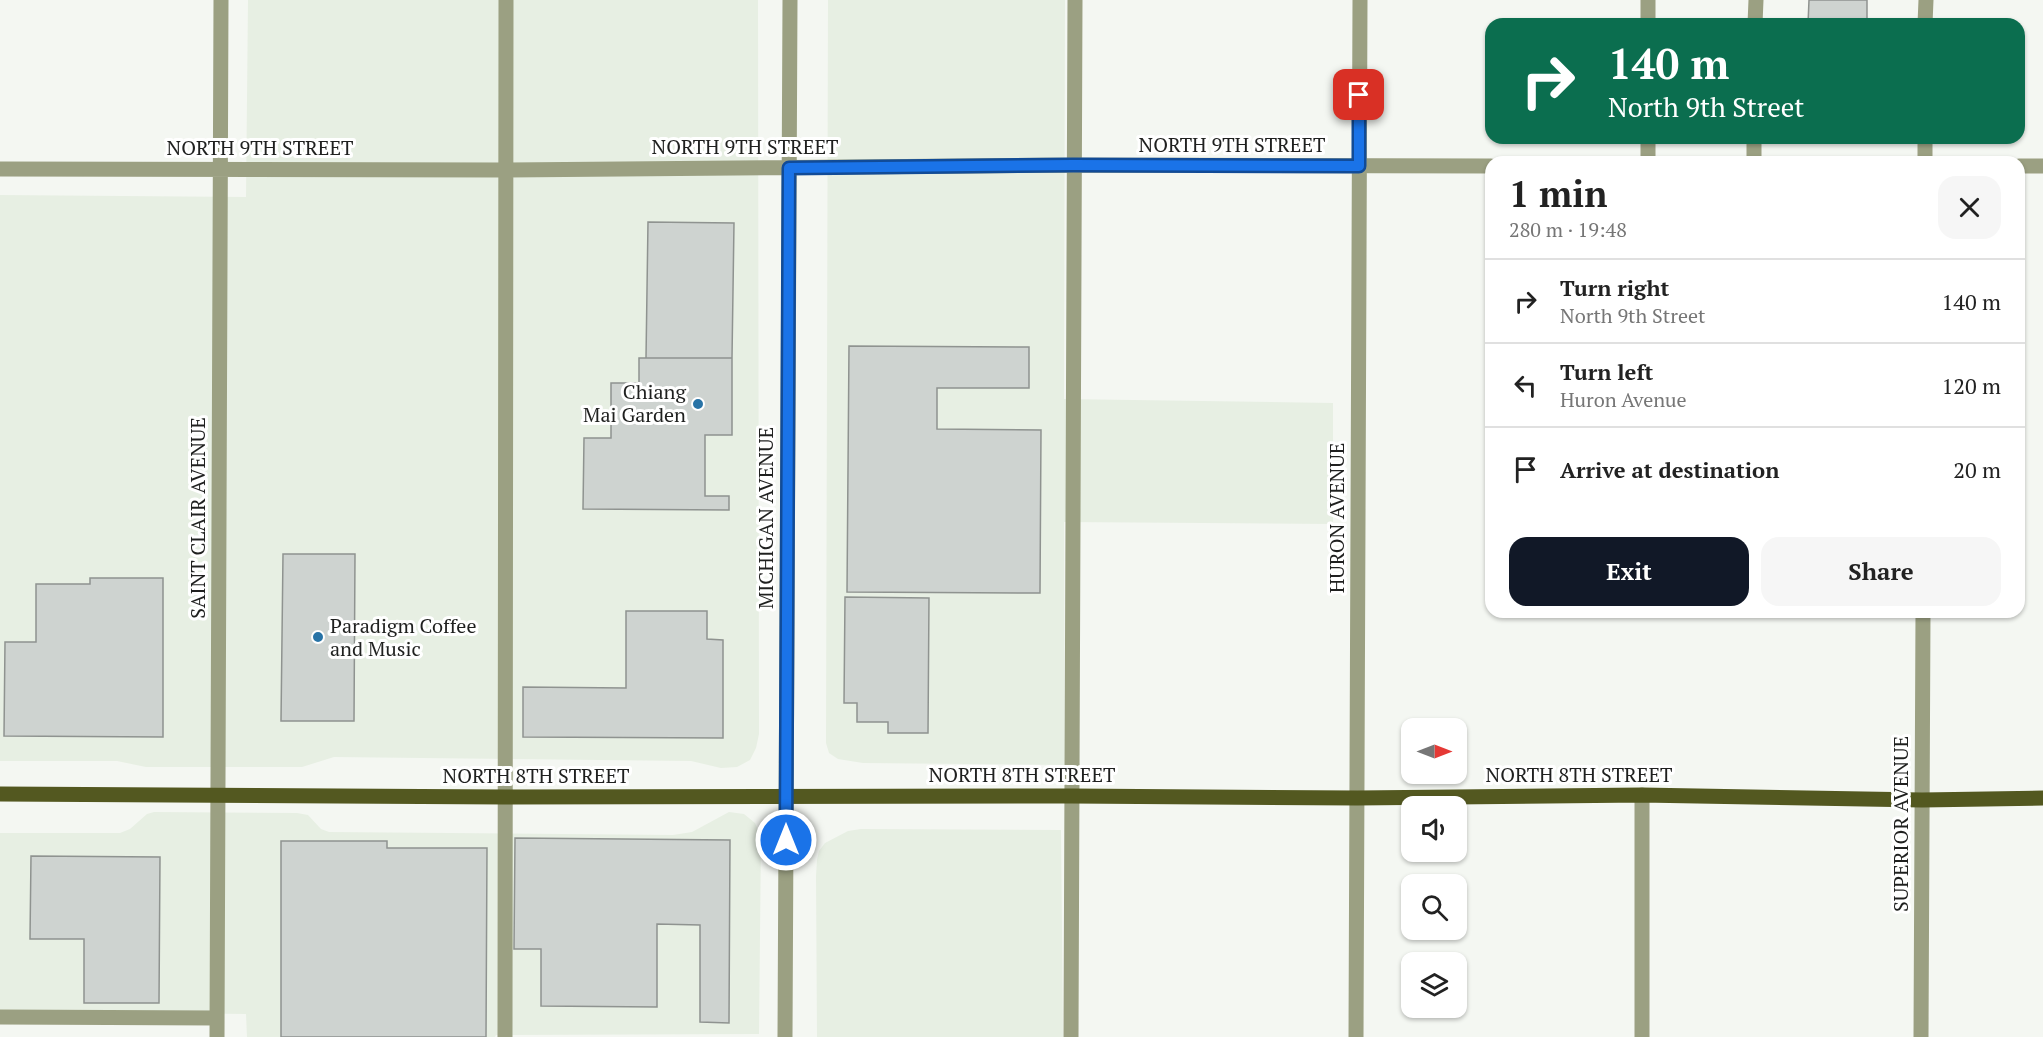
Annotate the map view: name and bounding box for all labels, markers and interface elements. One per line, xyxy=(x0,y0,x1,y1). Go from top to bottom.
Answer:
text: 140 m xyxy=(1608,35,1729,91)
icon: right xyxy=(1509,42,1587,120)
pin xyxy=(1333,69,1384,120)
icon: arrive xyxy=(1342,78,1375,111)
text: North 9th Street xyxy=(1608,89,1804,125)
street label: NORTH 9TH STREET xyxy=(1139,131,1325,158)
street label: NORTH 9TH STREET xyxy=(652,133,838,160)
street label: NORTH 9TH STREET xyxy=(167,134,353,161)
text: 1 min xyxy=(1509,170,1607,217)
button: close xyxy=(1938,176,2001,239)
text: 280 m · 19:48 xyxy=(1509,216,1627,243)
text: Turn right xyxy=(1560,273,1669,302)
icon: right xyxy=(1509,285,1542,318)
text: 140 m xyxy=(1941,287,2001,316)
text: North 9th Street xyxy=(1560,302,1705,329)
text: Turn left xyxy=(1560,357,1653,386)
icon: left xyxy=(1509,369,1542,402)
text: 120 m xyxy=(1941,371,2001,400)
place label: Chiang Mai Garden xyxy=(583,378,686,428)
text: Huron Avenue xyxy=(1560,386,1687,413)
marker: Chiang Mai Garden xyxy=(691,397,705,411)
street label: SAINT CLAIR AVENUE xyxy=(184,417,211,619)
street label: MICHIGAN AVENUE xyxy=(752,427,779,609)
street label: HURON AVENUE xyxy=(1323,443,1350,593)
icon: arrive xyxy=(1509,453,1542,486)
text: Arrive at destination xyxy=(1560,455,1779,484)
text: 20 m xyxy=(1953,455,2001,484)
button: Exit xyxy=(1509,537,1749,606)
button: Share xyxy=(1761,537,2001,606)
place label: Paradigm Coffee and Music xyxy=(330,612,476,662)
marker: Paradigm Coffee and Music xyxy=(311,630,325,644)
north arrow xyxy=(1401,718,1467,784)
map controls xyxy=(1401,718,1467,1018)
street label: SUPERIOR AVENUE xyxy=(1887,736,1914,912)
street label: NORTH 8TH STREET xyxy=(929,761,1115,788)
street label: NORTH 8TH STREET xyxy=(1486,761,1672,788)
street label: NORTH 8TH STREET xyxy=(443,762,629,789)
button: sound xyxy=(1401,796,1467,862)
position arrow xyxy=(754,808,818,872)
button: search xyxy=(1401,874,1467,940)
button: layers xyxy=(1401,952,1467,1018)

